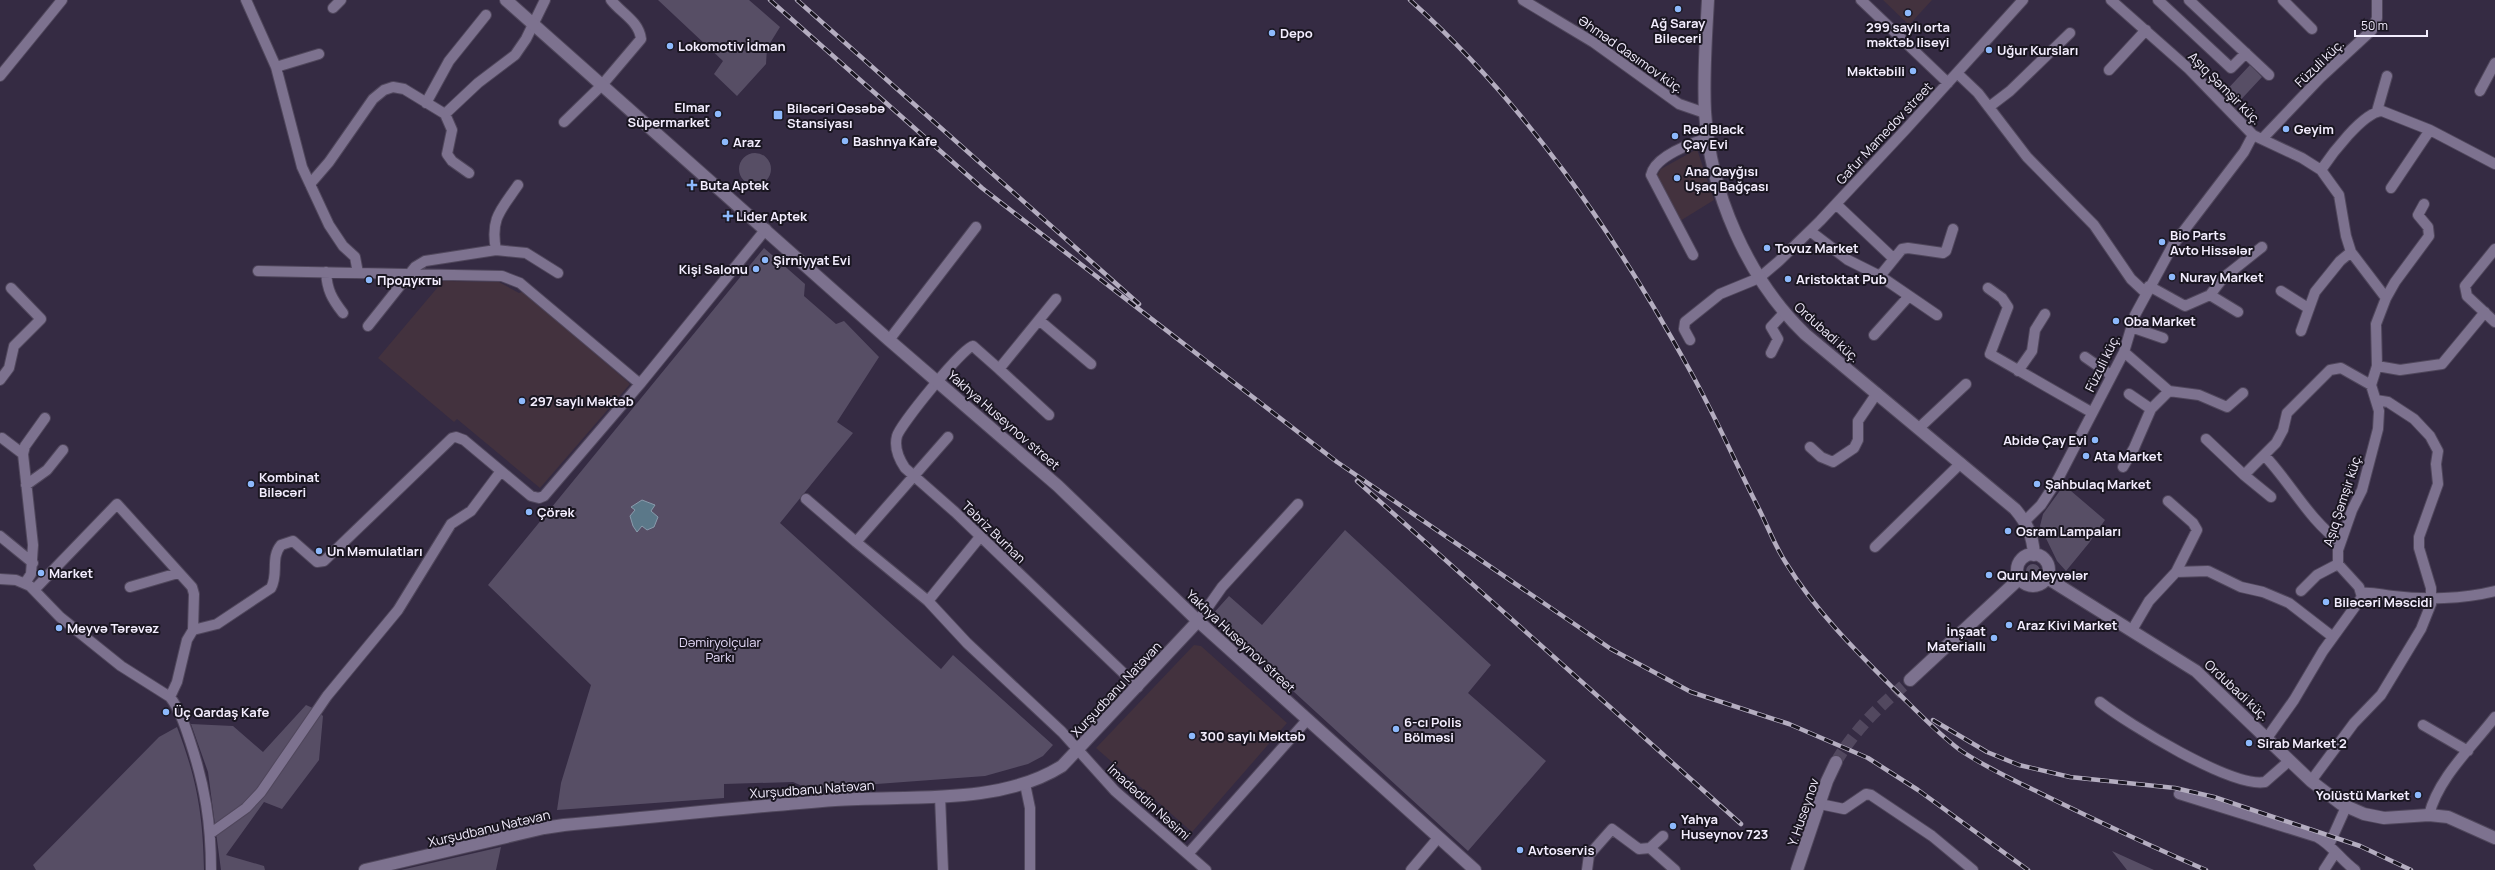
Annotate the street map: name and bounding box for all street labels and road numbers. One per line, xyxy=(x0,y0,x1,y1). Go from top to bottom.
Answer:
street label: Əhməd Qasımov küç. xyxy=(1575,11,1687,97)
street label: Füzuli küç. xyxy=(2290,35,2348,91)
street label: Aşıq Şəmşir küç. xyxy=(2184,47,2266,129)
street label: Gafur Mamedov street xyxy=(1832,78,1936,188)
street label: Ordubadi küç. xyxy=(1790,298,1864,366)
street label: Füzuli küç. xyxy=(2080,331,2124,395)
street label: Yakhya Huseynov street xyxy=(944,366,1064,474)
street label: Aşıq Şəmşir küç. xyxy=(2319,451,2365,549)
street label: Təbriz Burhan xyxy=(958,497,1030,567)
street label: Yakhya Huseynov street xyxy=(1183,586,1299,696)
street label: Xurşudbanu Natəvan xyxy=(1067,637,1165,741)
street label: Ordubadi küç. xyxy=(2201,655,2273,725)
street label: İmadəddin Nəsimi xyxy=(1104,760,1194,844)
street label: Y. Huseynov xyxy=(1783,775,1823,848)
street label: Xurşudbanu Natəvan xyxy=(749,776,875,802)
street label: Xurşudbanu Natəvan xyxy=(426,805,552,851)

